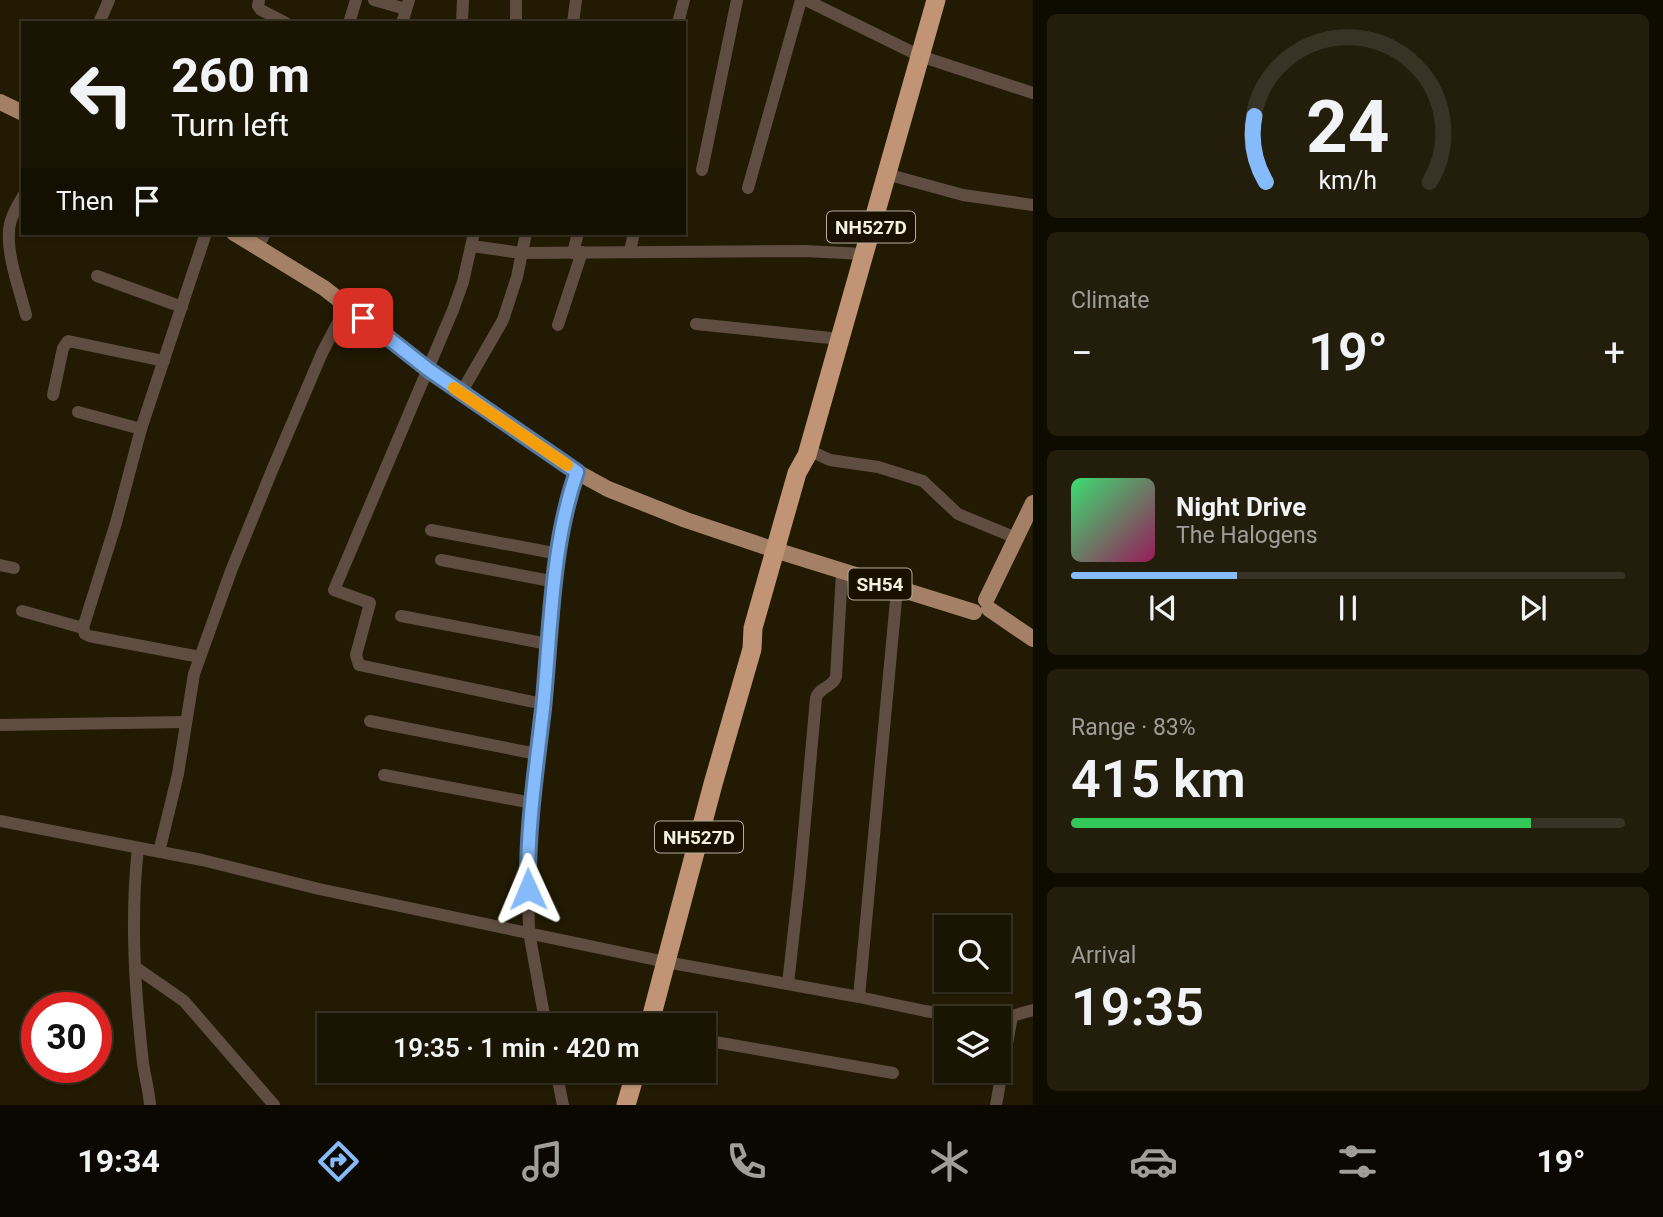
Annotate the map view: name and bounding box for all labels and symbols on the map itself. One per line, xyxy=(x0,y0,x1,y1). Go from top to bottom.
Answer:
road number: NH527D xyxy=(827,212,915,243)
pin xyxy=(333,288,393,348)
road number: SH54 xyxy=(848,568,912,600)
road number: NH527D xyxy=(655,822,743,852)
position arrow xyxy=(491,852,565,926)
speed limit sign: 30 xyxy=(21,992,112,1083)

